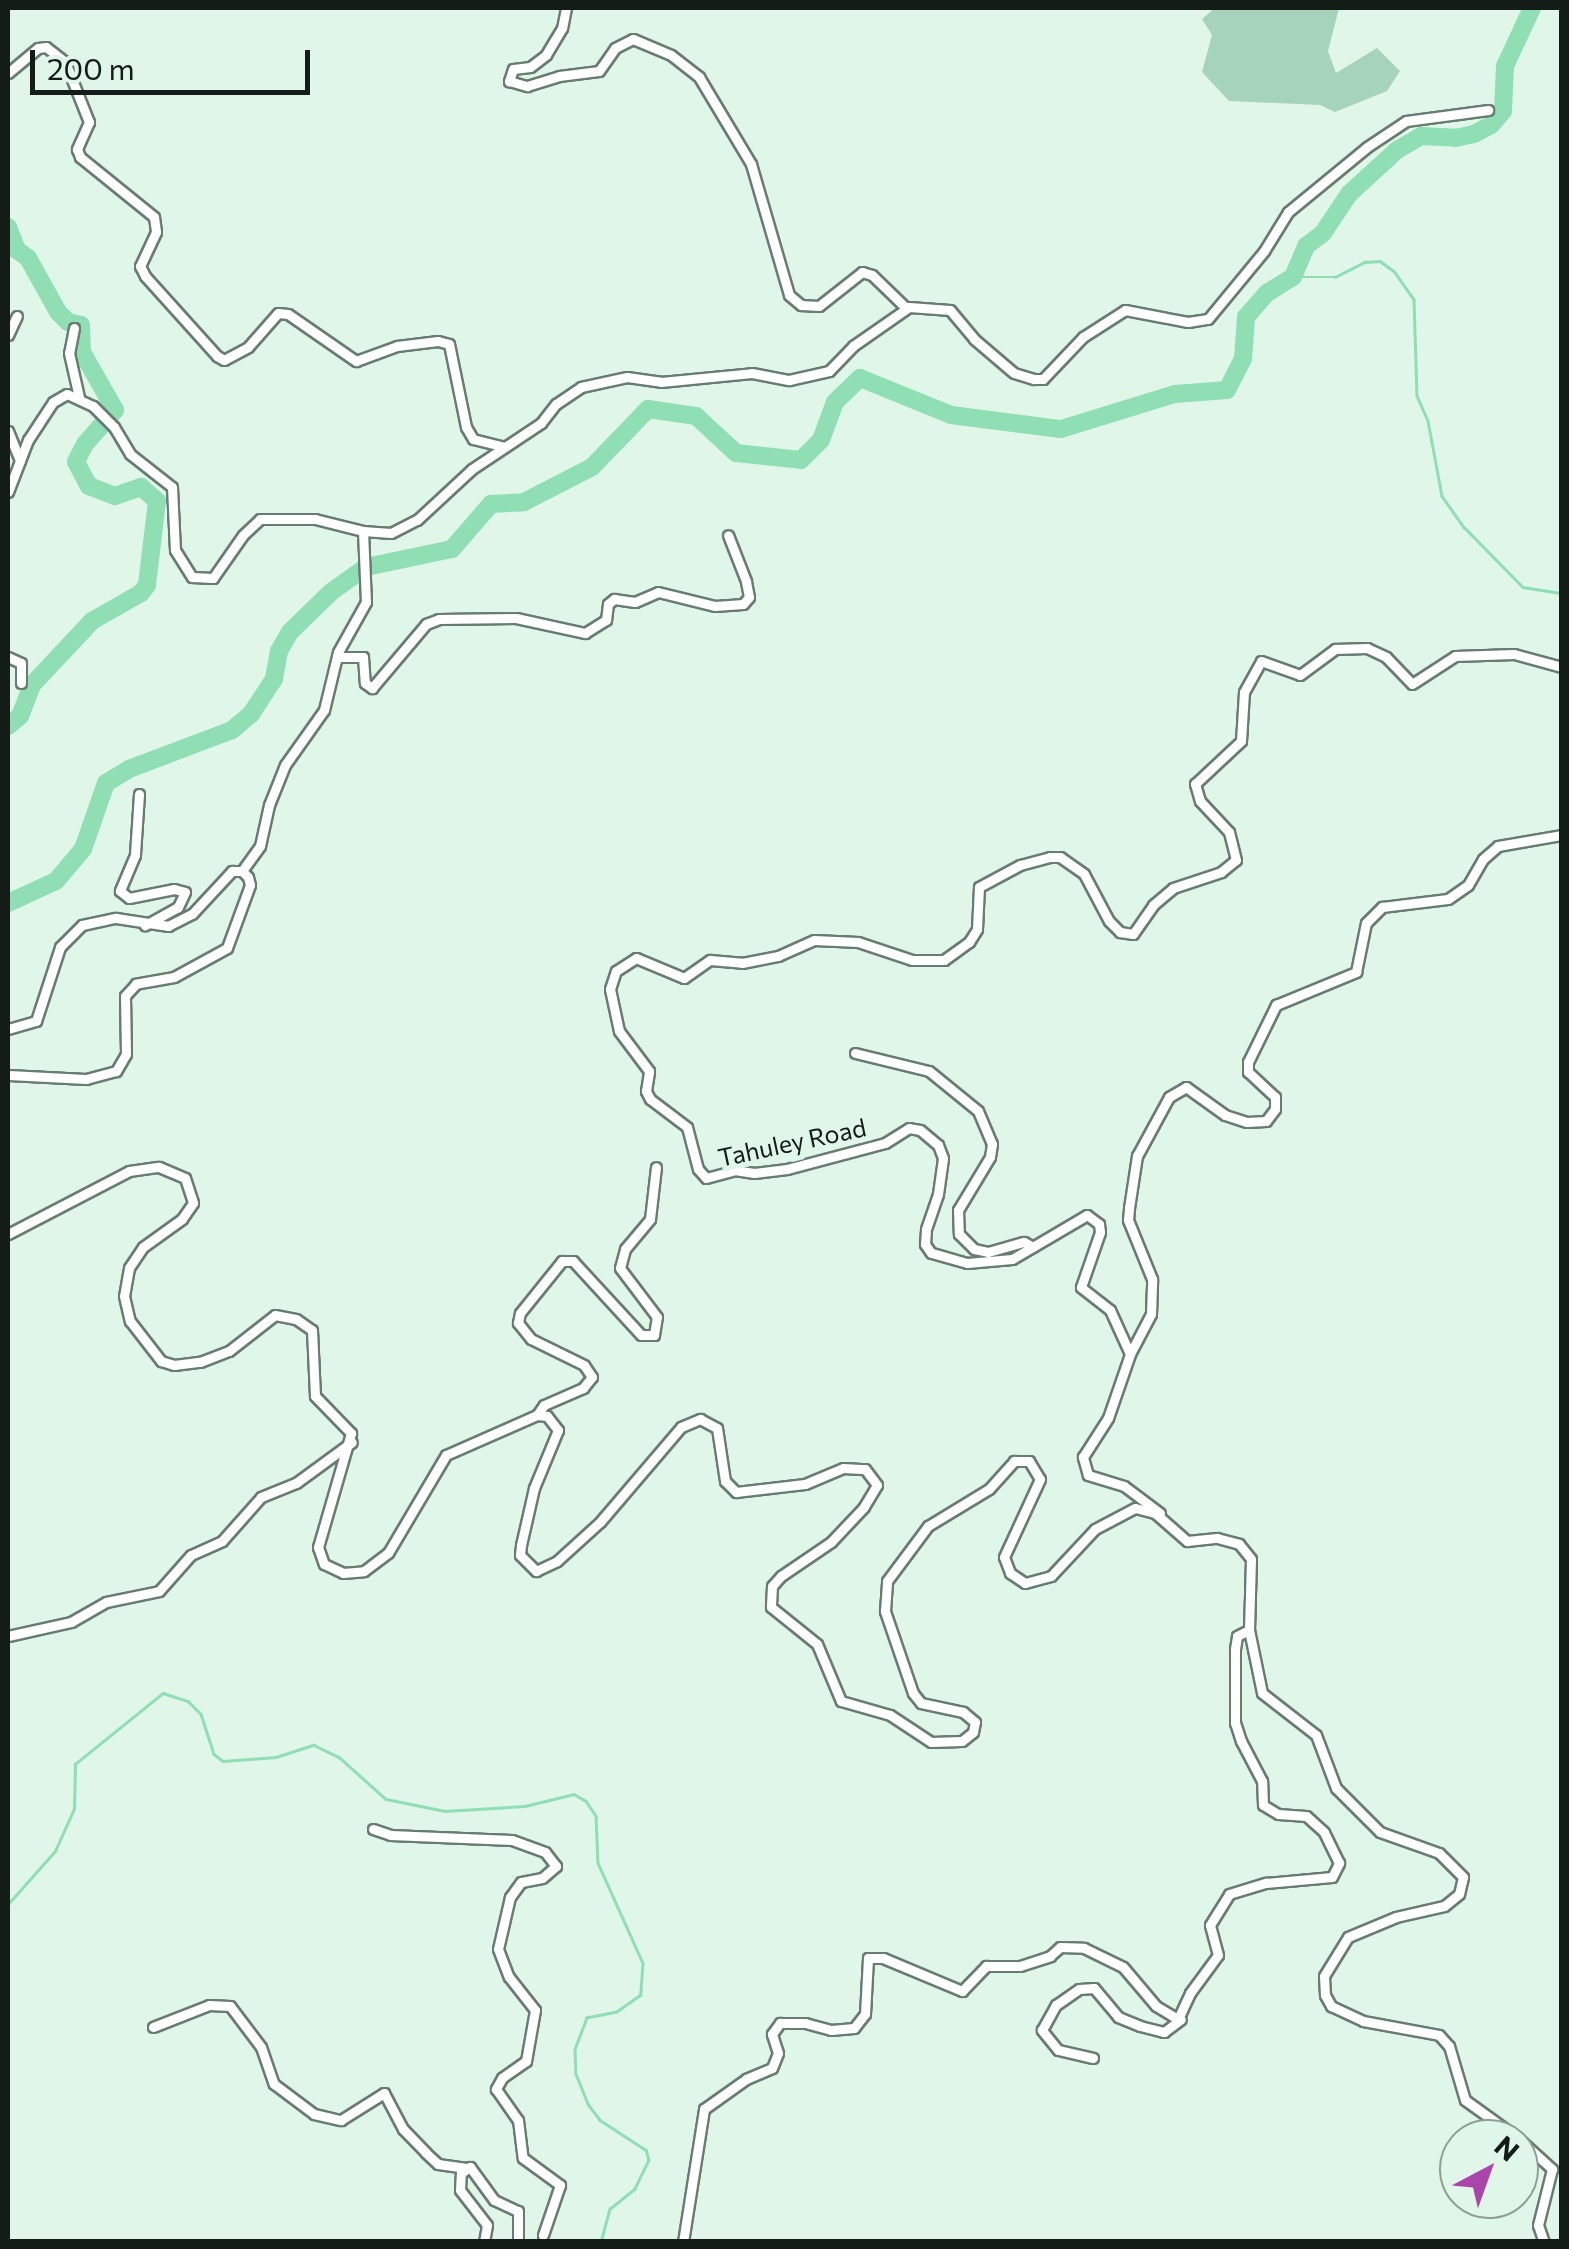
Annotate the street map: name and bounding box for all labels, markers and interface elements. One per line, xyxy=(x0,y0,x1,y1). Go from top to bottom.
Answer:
scale bar xyxy=(35,30,315,92)
text: 200 m xyxy=(47,49,135,86)
street label: Tahuley Road xyxy=(715,1112,869,1172)
north arrow xyxy=(1439,2119,1539,2219)
text: N xyxy=(1488,2128,1526,2168)

